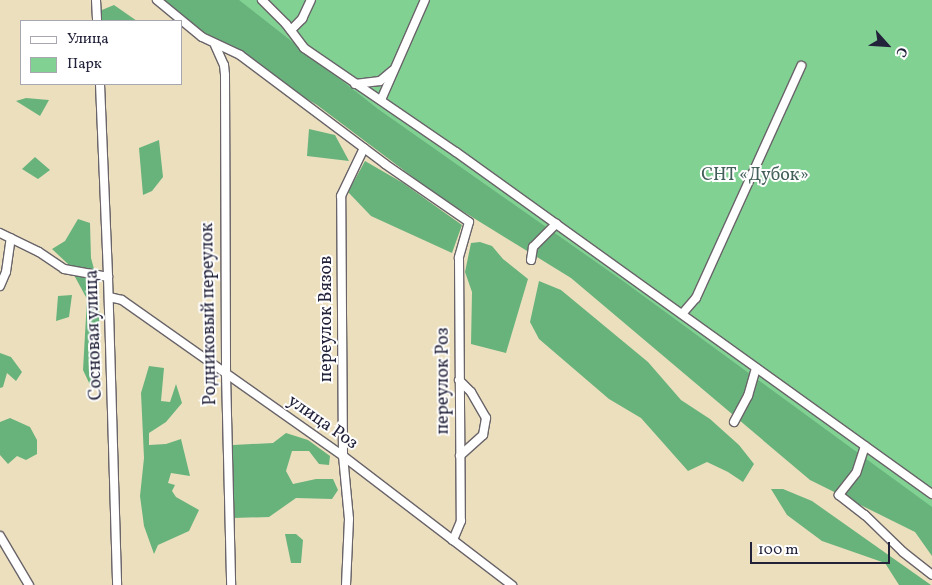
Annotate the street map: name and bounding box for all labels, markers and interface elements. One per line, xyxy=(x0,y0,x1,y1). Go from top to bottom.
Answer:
legend xyxy=(20,20,182,85)
north arrow xyxy=(862,20,912,70)
text: Улица xyxy=(67,29,109,50)
text: С xyxy=(890,44,911,60)
text: Парк xyxy=(67,54,102,75)
park label: СНТ «Дубок» xyxy=(701,165,809,187)
street label: Родниковый переулок xyxy=(198,222,222,406)
street label: переулок Вязов xyxy=(316,256,338,382)
street label: Сосновая улица xyxy=(82,269,108,401)
street label: переулок Роз xyxy=(433,328,455,434)
street label: улица Роз xyxy=(283,391,361,455)
scale bar xyxy=(752,532,892,564)
text: 100 m xyxy=(758,540,798,561)

